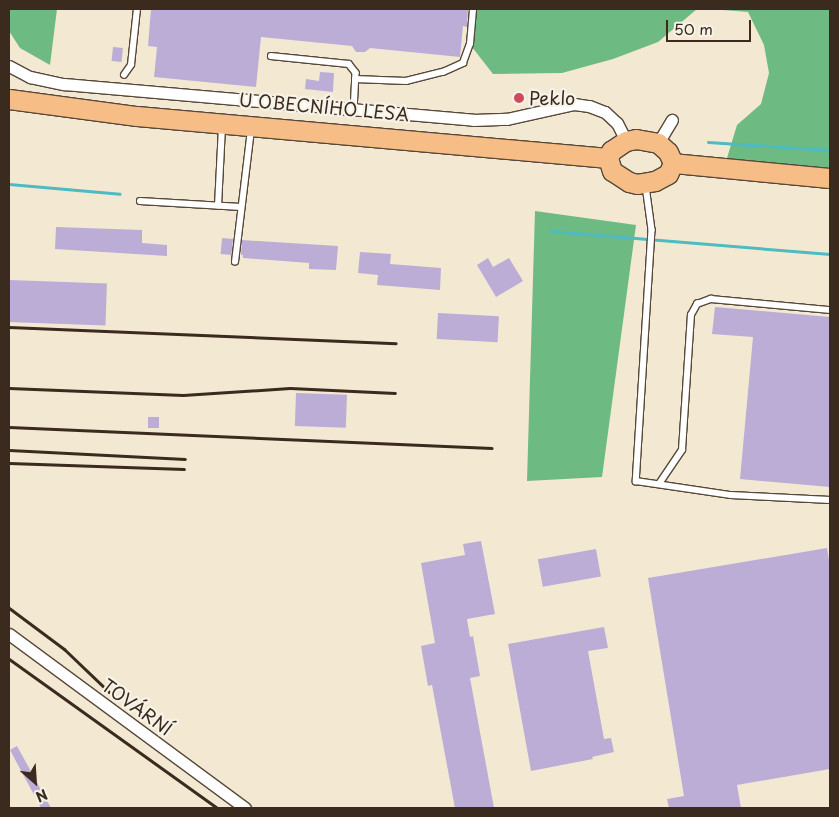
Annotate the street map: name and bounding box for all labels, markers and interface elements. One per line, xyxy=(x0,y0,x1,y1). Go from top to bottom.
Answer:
scale bar xyxy=(669,10,754,42)
text: 50 m xyxy=(674,17,713,40)
place label: Peklo xyxy=(529,87,575,109)
street label: U OBECNÍHO LESA xyxy=(238,89,410,125)
marker: Peklo xyxy=(513,92,525,104)
street label: TOVÁRNÍ xyxy=(98,674,176,740)
north arrow xyxy=(10,757,60,807)
text: N xyxy=(32,784,51,808)

